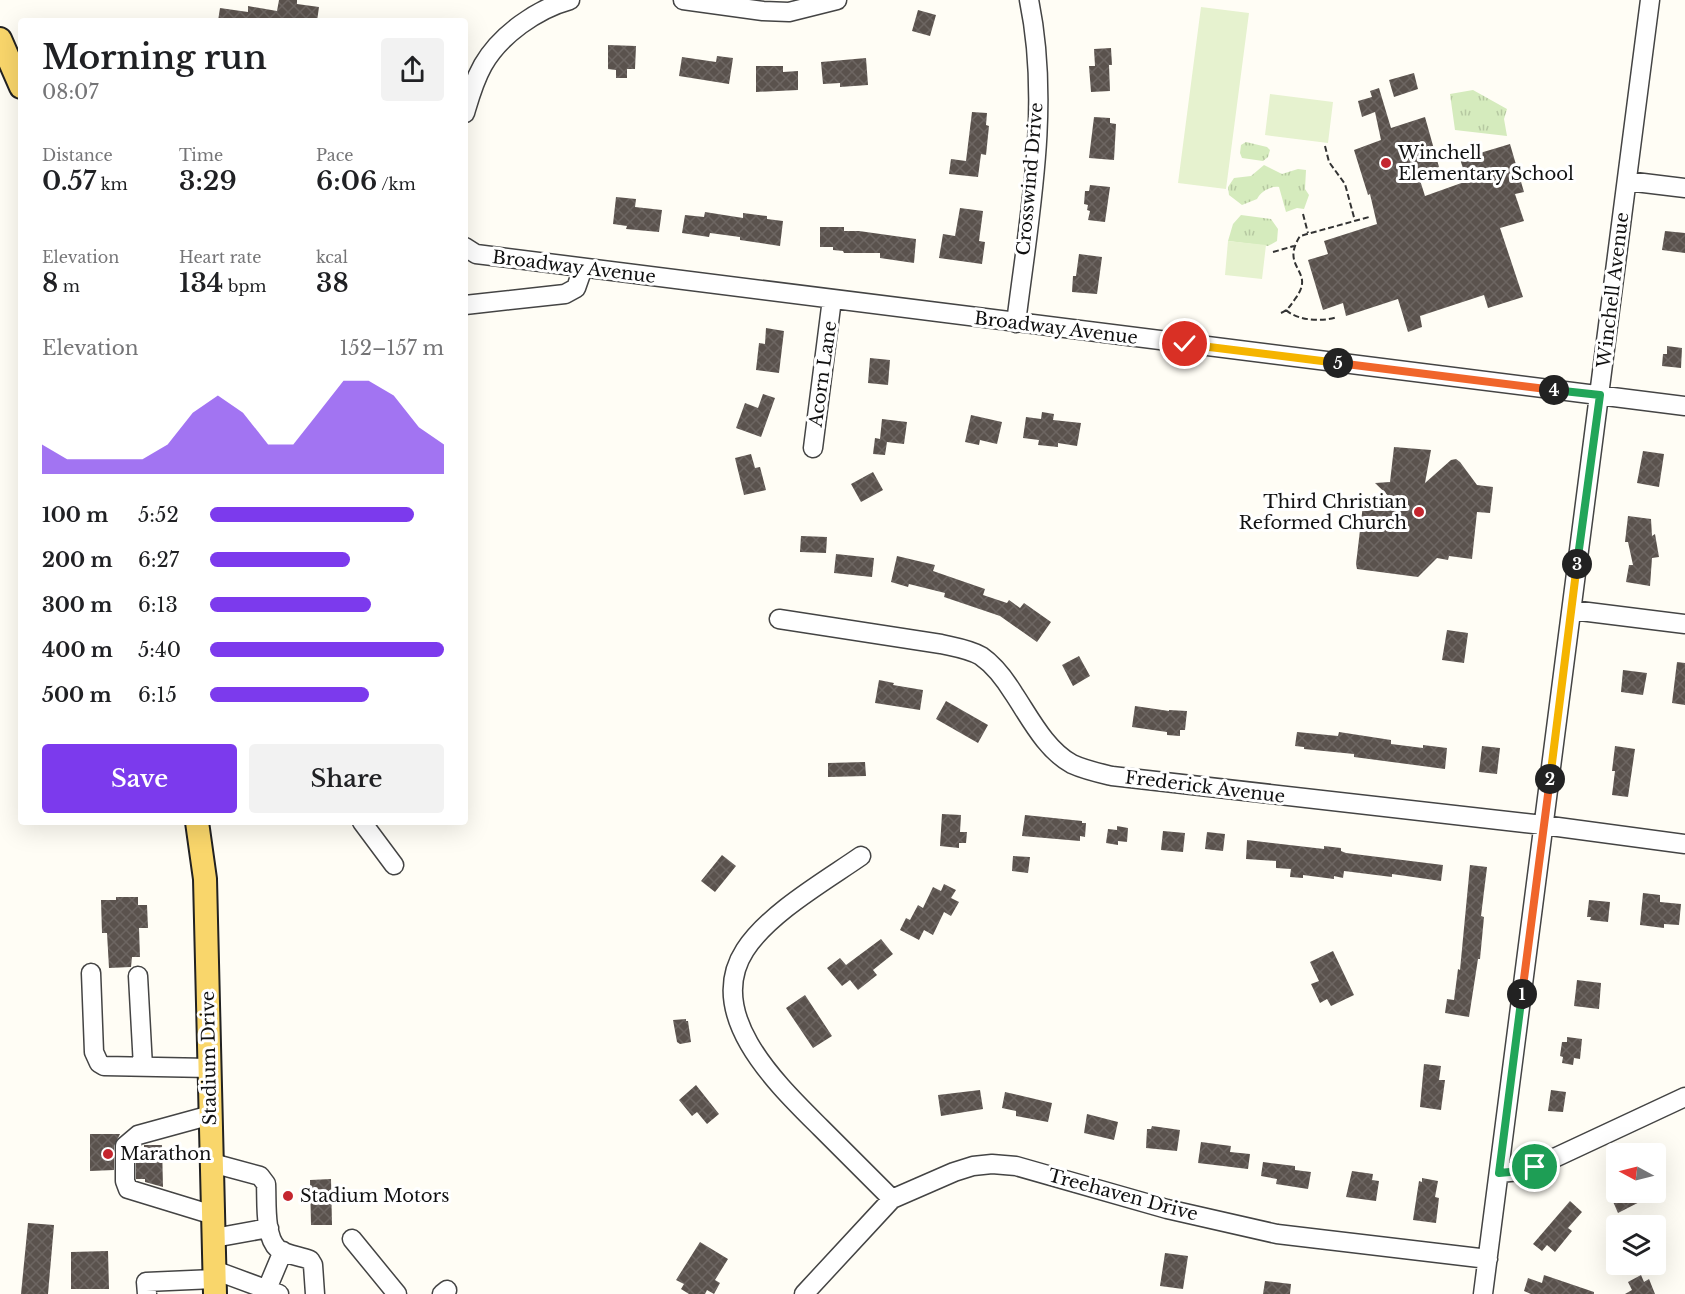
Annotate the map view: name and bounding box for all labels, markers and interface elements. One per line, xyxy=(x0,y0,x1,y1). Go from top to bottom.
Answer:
text: Morning run xyxy=(42,37,267,78)
button: share xyxy=(381,38,444,101)
text: 08:07 xyxy=(42,80,98,104)
street label: Crosswind Drive xyxy=(1012,102,1048,256)
place label: Winchell Elementary School xyxy=(1397,142,1574,185)
text: Distance xyxy=(42,145,113,165)
text: Time xyxy=(179,145,223,165)
text: Pace xyxy=(316,145,353,165)
marker: Winchell Elementary School xyxy=(1379,156,1393,170)
text: 0.57 xyxy=(42,165,96,197)
text: 3:29 xyxy=(179,165,237,197)
text: 6:06 xyxy=(316,165,377,197)
text: km xyxy=(96,174,128,194)
text: /km xyxy=(377,174,416,194)
street label: Winchell Avenue xyxy=(1592,211,1633,370)
street label: Broadway Avenue xyxy=(491,246,657,288)
text: Elevation xyxy=(42,247,119,267)
text: Heart rate xyxy=(179,247,261,267)
text: kcal xyxy=(316,247,348,267)
text: 8 xyxy=(42,267,58,299)
text: 134 xyxy=(179,267,223,299)
text: 38 xyxy=(316,267,349,299)
text: m xyxy=(58,276,80,296)
text: bpm xyxy=(223,276,267,296)
street label: Broadway Avenue xyxy=(973,307,1139,349)
pin xyxy=(1159,318,1210,369)
street label: Acorn Lane xyxy=(805,320,841,429)
icon: check xyxy=(1168,327,1201,360)
text: Elevation xyxy=(42,336,139,360)
text: 152–157 m xyxy=(339,336,444,360)
pin: 5 xyxy=(1323,348,1353,378)
text: 5 xyxy=(1333,353,1343,373)
pin: 4 xyxy=(1539,375,1569,405)
text: 4 xyxy=(1549,380,1559,400)
place label: Third Christian Reformed Church xyxy=(1239,491,1407,534)
text: 100 m xyxy=(42,503,108,527)
text: 5:52 xyxy=(138,503,179,527)
marker: Third Christian Reformed Church xyxy=(1412,505,1426,519)
text: 200 m xyxy=(42,548,113,572)
text: 6:27 xyxy=(138,548,179,572)
pin: 3 xyxy=(1562,549,1592,579)
text: 3 xyxy=(1572,554,1582,574)
text: 300 m xyxy=(42,593,112,617)
text: 6:13 xyxy=(138,593,178,617)
text: 400 m xyxy=(42,638,113,662)
text: 5:40 xyxy=(138,638,181,662)
text: 500 m xyxy=(42,683,112,707)
text: 6:15 xyxy=(138,683,177,707)
button: Save xyxy=(42,744,237,813)
button: Share xyxy=(249,744,444,813)
pin: 2 xyxy=(1535,764,1565,794)
street label: Frederick Avenue xyxy=(1124,766,1286,808)
text: 2 xyxy=(1545,769,1555,789)
pin: 1 xyxy=(1507,979,1537,1009)
text: 1 xyxy=(1519,984,1525,1004)
street label: Stadium Drive xyxy=(197,991,221,1125)
pin xyxy=(1509,1141,1560,1192)
place label: Marathon xyxy=(120,1143,212,1165)
north arrow xyxy=(1606,1143,1666,1203)
map controls xyxy=(1606,1143,1666,1275)
marker: Marathon xyxy=(101,1147,115,1161)
icon: arrive xyxy=(1518,1150,1551,1183)
street label: Treehaven Drive xyxy=(1046,1164,1200,1226)
place label: Stadium Motors xyxy=(300,1185,449,1207)
marker: Stadium Motors xyxy=(281,1189,295,1203)
button: layers xyxy=(1606,1215,1666,1275)

